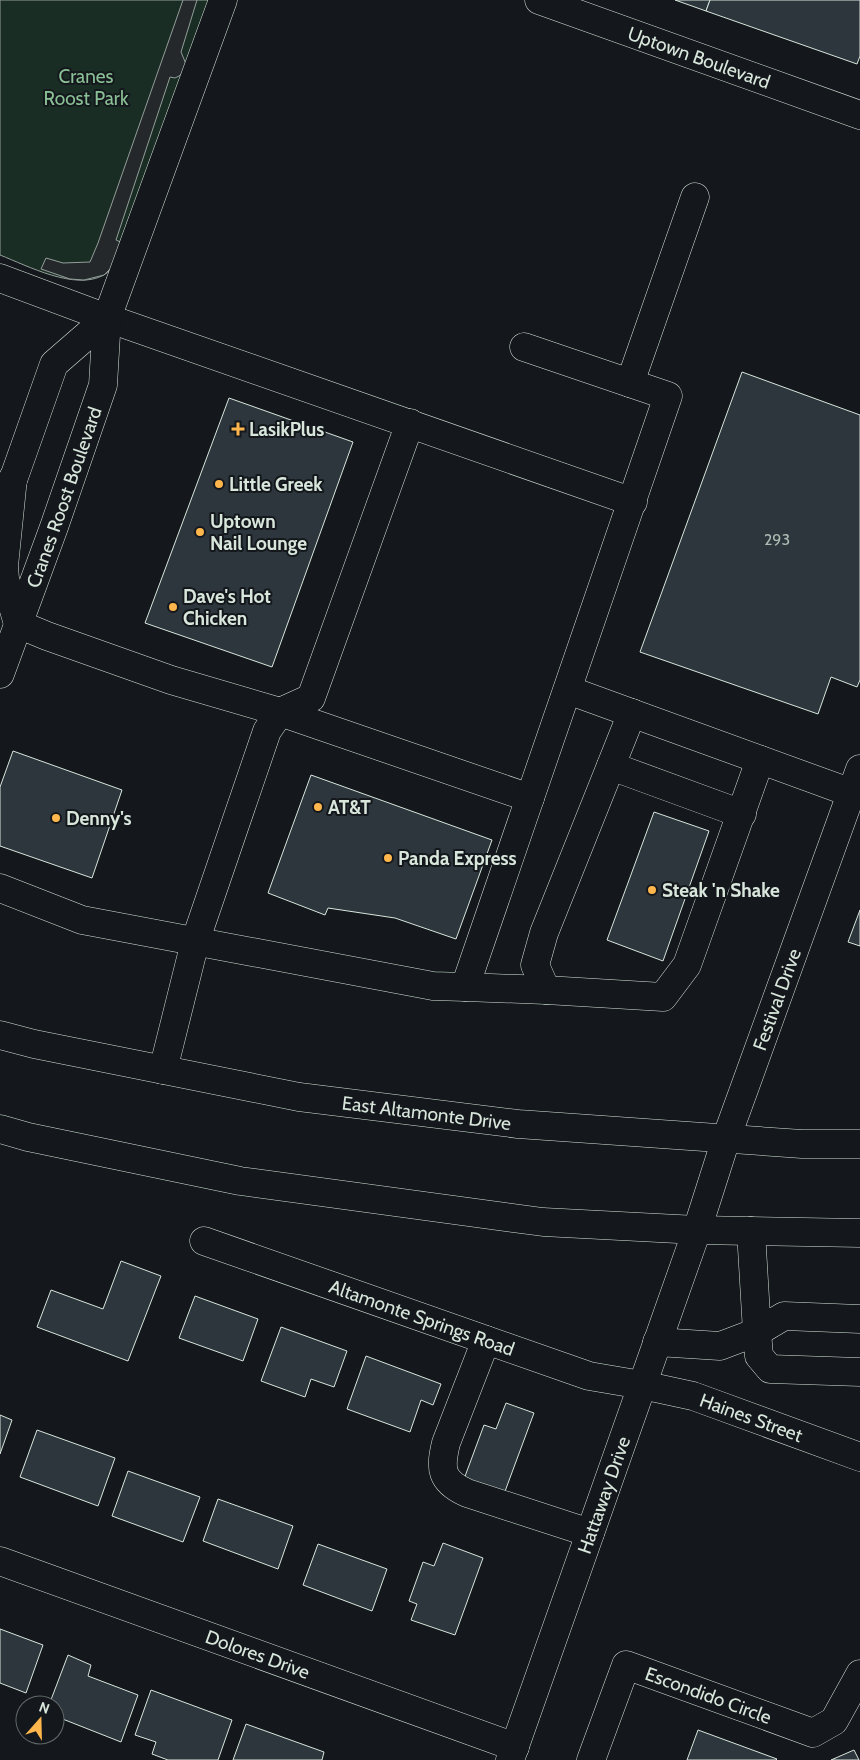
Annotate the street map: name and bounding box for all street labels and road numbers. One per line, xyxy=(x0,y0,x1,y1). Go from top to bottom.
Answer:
street label: Uptown Boulevard xyxy=(624,22,773,94)
street label: Cranes Roost Boulevard xyxy=(22,404,107,591)
street label: Festival Drive xyxy=(748,945,806,1054)
street label: East Altamonte Drive xyxy=(341,1091,513,1135)
street label: Altamonte Springs Road xyxy=(326,1275,517,1361)
street label: Haines Street xyxy=(697,1388,806,1447)
street label: Hattaway Drive xyxy=(573,1433,635,1557)
street label: Dolores Drive xyxy=(202,1625,313,1684)
street label: Escondido Circle xyxy=(642,1662,775,1729)

